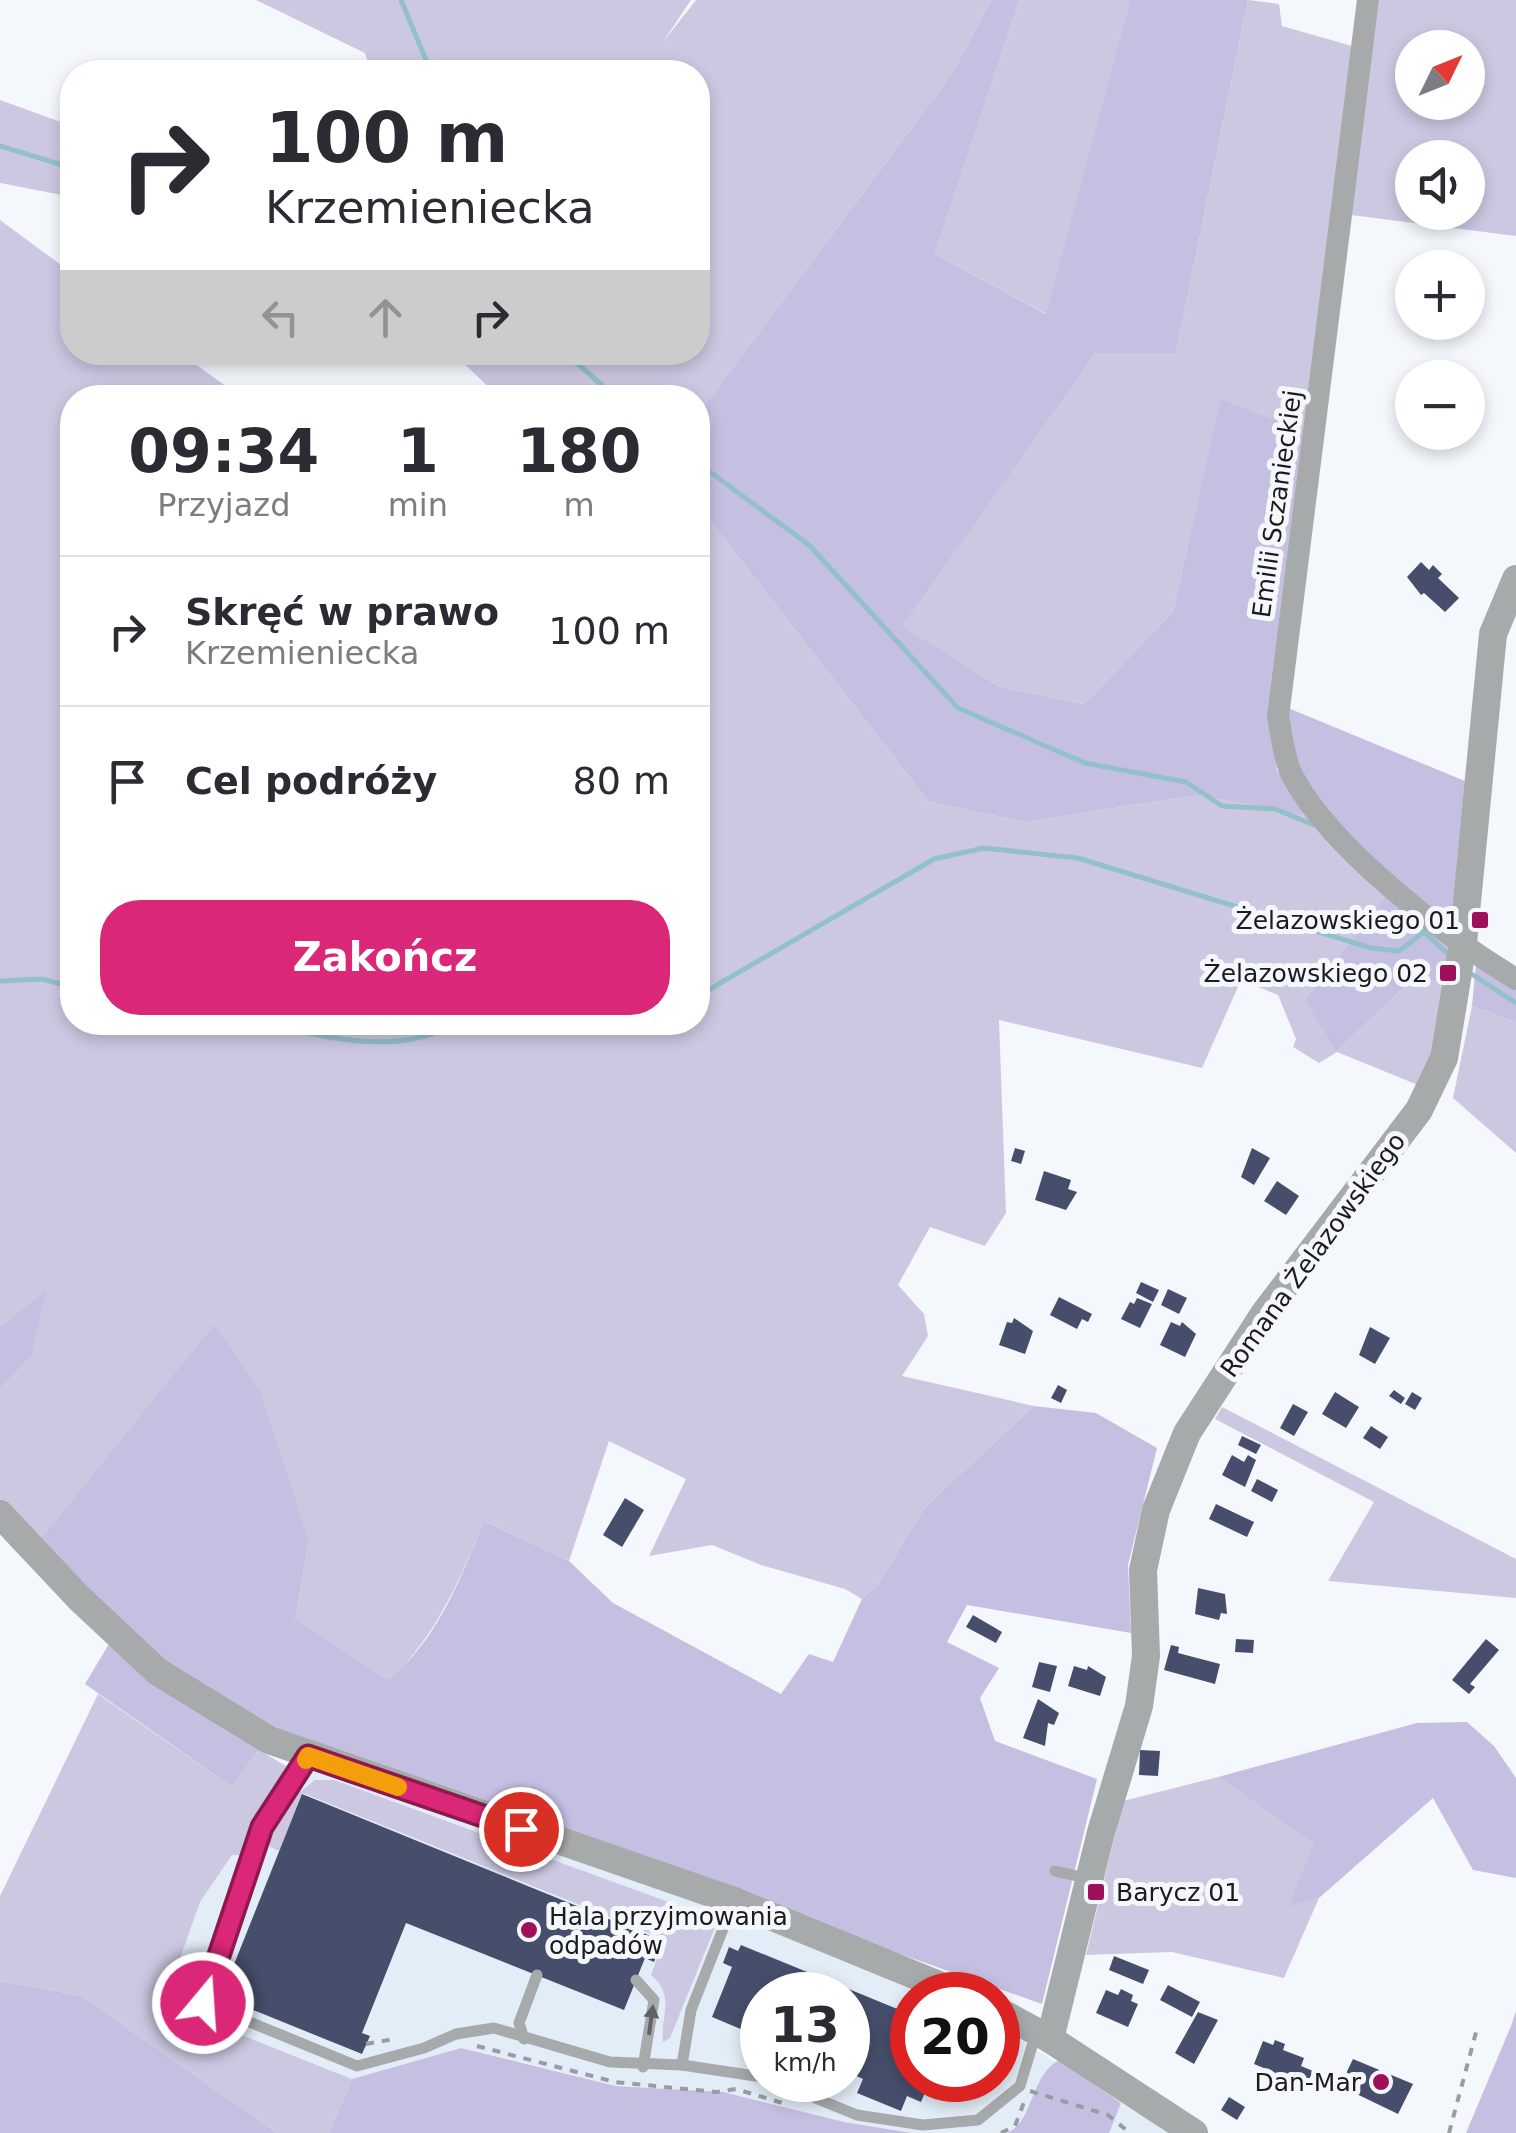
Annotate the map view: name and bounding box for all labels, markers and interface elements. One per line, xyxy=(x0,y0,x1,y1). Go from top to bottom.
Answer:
north arrow xyxy=(1395,30,1485,120)
map controls xyxy=(1395,30,1485,450)
text: 100 m xyxy=(265,97,508,179)
icon: right xyxy=(100,100,230,230)
button: sound xyxy=(1395,140,1485,230)
text: Krzemieniecka xyxy=(265,181,595,234)
button: + xyxy=(1395,250,1485,340)
icon: left xyxy=(253,290,308,345)
icon: ahead xyxy=(358,290,413,345)
icon: right xyxy=(463,290,518,345)
button: − xyxy=(1395,360,1485,450)
street label: Emilii Sczanieckiej xyxy=(1247,388,1307,620)
text: 09:34 xyxy=(128,416,319,486)
text: 1 xyxy=(397,416,439,486)
text: 180 xyxy=(516,416,642,486)
text: Przyjazd xyxy=(157,486,290,524)
text: min xyxy=(388,486,448,524)
text: m xyxy=(563,486,595,524)
text: Skręć w prawo xyxy=(185,590,499,634)
icon: right xyxy=(100,604,155,659)
text: 100 m xyxy=(548,609,670,653)
text: Krzemieniecka xyxy=(185,634,419,672)
icon: arrive xyxy=(100,754,155,809)
text: Cel podróży xyxy=(185,759,437,803)
text: 80 m xyxy=(573,759,670,803)
button: Zakończ xyxy=(100,900,670,1015)
place label: Żelazowskiego 01 xyxy=(1236,906,1460,935)
marker: Żelazowskiego 01 xyxy=(1469,909,1491,931)
place label: Żelazowskiego 02 xyxy=(1204,959,1428,988)
marker: Żelazowskiego 02 xyxy=(1437,962,1459,984)
street label: Romana Żelazowskiego xyxy=(1215,1127,1411,1383)
pin xyxy=(479,1787,564,1872)
icon: arrive xyxy=(494,1802,549,1857)
place label: Barycz 01 xyxy=(1116,1878,1240,1907)
marker: Barycz 01 xyxy=(1085,1881,1107,1903)
place label: Hala przyjmowania odpadów xyxy=(549,1902,788,1960)
marker: Hala przyjmowania odpadów xyxy=(518,1919,540,1941)
position arrow xyxy=(151,1951,255,2055)
speed limit sign: 20 xyxy=(890,1972,1020,2102)
text: 13 xyxy=(770,1996,840,2054)
one-way arrow xyxy=(644,2004,660,2035)
text: km/h xyxy=(773,2048,837,2077)
place label: Dan-Mar xyxy=(1254,2068,1362,2097)
marker: Dan-Mar xyxy=(1370,2071,1392,2093)

